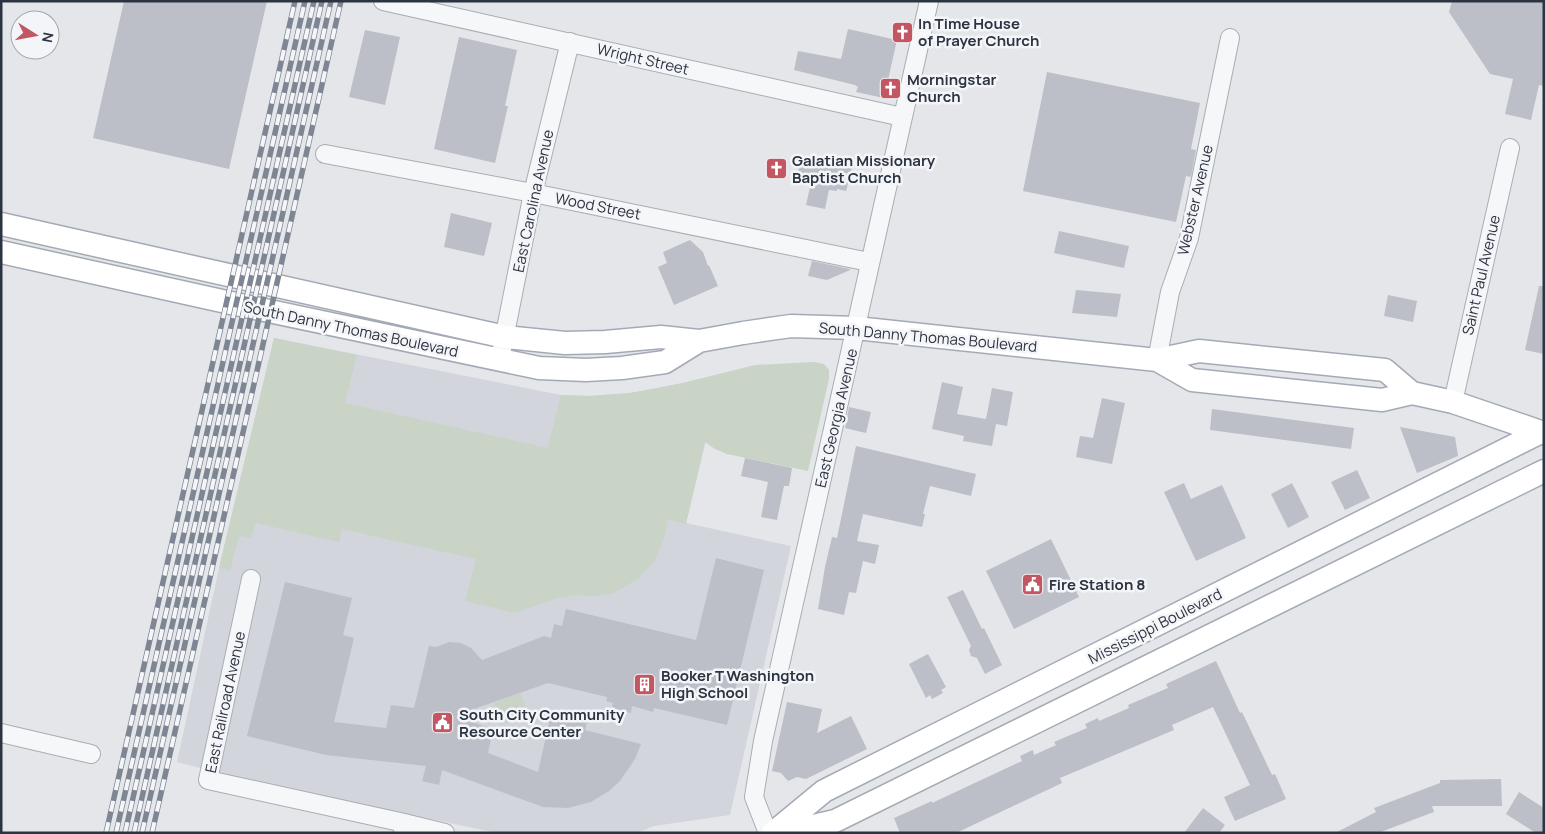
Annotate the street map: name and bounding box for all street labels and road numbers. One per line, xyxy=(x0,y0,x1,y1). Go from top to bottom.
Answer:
street label: Wright Street xyxy=(595,38,691,80)
street label: East Carolina Avenue xyxy=(508,127,558,274)
street label: Webster Avenue xyxy=(1172,142,1218,257)
street label: Wood Street xyxy=(553,187,643,225)
street label: Saint Paul Avenue xyxy=(1457,213,1505,337)
street label: South Danny Thomas Boulevard xyxy=(242,296,460,362)
street label: South Danny Thomas Boulevard xyxy=(818,317,1038,357)
street label: East Georgia Avenue xyxy=(810,346,862,490)
street label: Mississippi Boulevard xyxy=(1085,583,1225,669)
street label: East Railroad Avenue xyxy=(200,629,250,775)

